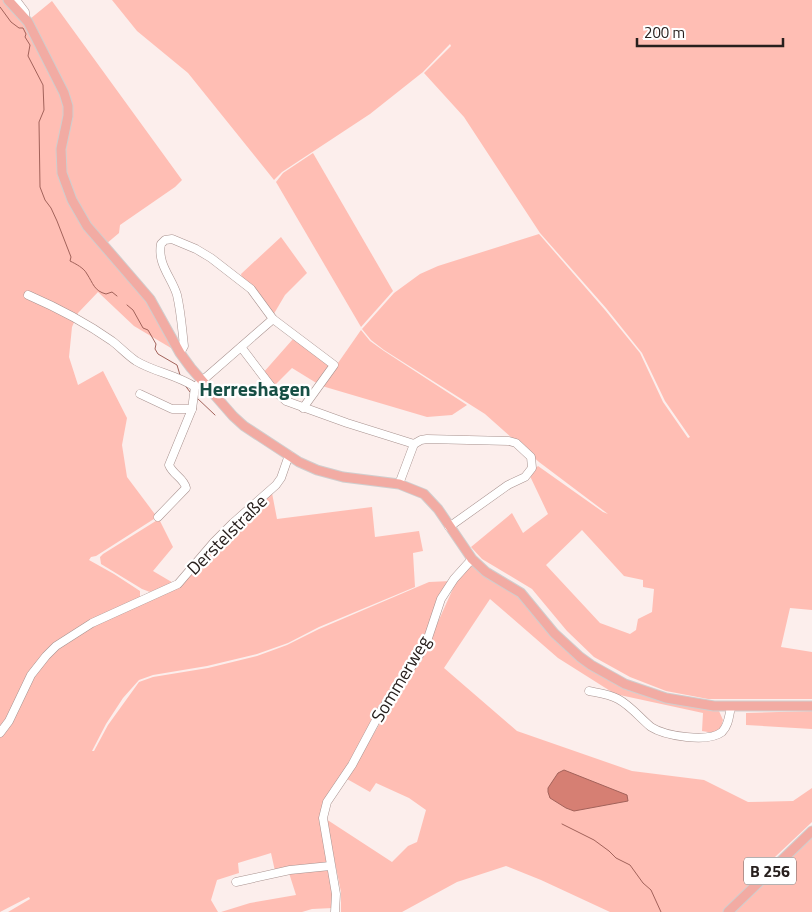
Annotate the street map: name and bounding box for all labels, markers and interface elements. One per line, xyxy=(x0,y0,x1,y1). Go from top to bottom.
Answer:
scale bar xyxy=(637,15,783,47)
text: 200 m xyxy=(644,21,685,44)
district label: Herreshagen xyxy=(199,373,311,404)
street label: Derstelstraße xyxy=(180,488,273,581)
street label: Sommerweg xyxy=(364,630,437,727)
road number: B 256 xyxy=(744,858,796,884)

